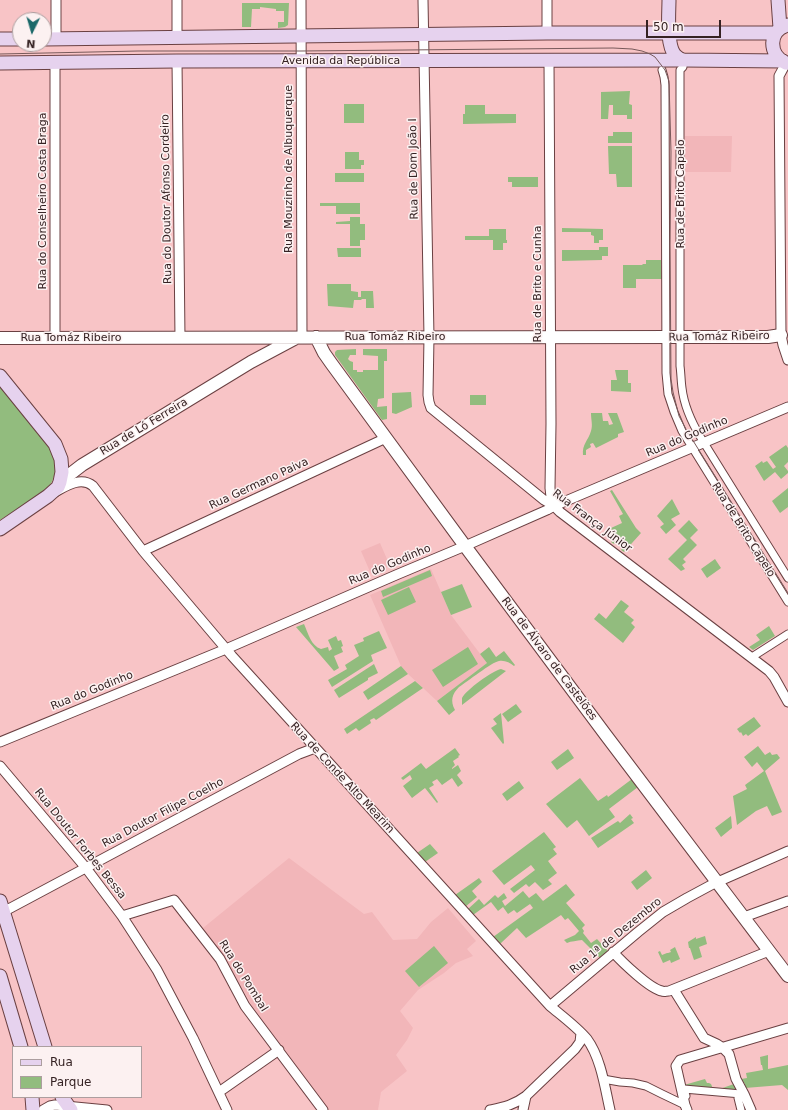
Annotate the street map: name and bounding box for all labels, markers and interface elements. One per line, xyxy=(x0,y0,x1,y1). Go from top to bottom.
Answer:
north arrow xyxy=(12,12,52,52)
scale bar xyxy=(648,12,723,38)
text: 50 m xyxy=(653,20,684,34)
text: N xyxy=(26,37,36,50)
street label: Avenida da República xyxy=(282,54,400,68)
street label: Rua Mouzinho de Albuquerque xyxy=(282,85,296,253)
street label: Rua do Conselheiro Costa Braga xyxy=(36,112,50,290)
street label: Rua do Doutor Afonso Cordeiro xyxy=(159,114,175,284)
street label: Rua de Dom João I xyxy=(407,118,421,220)
street label: Rua de Brito Capelo xyxy=(674,139,688,249)
street label: Rua de Brito e Cunha xyxy=(531,226,545,342)
street label: Rua Tomáz Ribeiro xyxy=(344,330,446,344)
street label: Rua Tomáz Ribeiro xyxy=(668,330,770,344)
street label: Rua Tomáz Ribeiro xyxy=(20,331,122,345)
street label: Rua de Ló Ferreira xyxy=(98,396,190,458)
street label: Rua do Godinho xyxy=(644,414,730,460)
street label: Rua Germano Paiva xyxy=(207,455,311,513)
street label: Rua de Brito Capelo xyxy=(708,480,778,580)
street label: Rua França Júnior xyxy=(550,487,634,555)
street label: Rua do Godinho xyxy=(347,542,433,588)
street label: Rua de Álvaro de Castelões xyxy=(498,595,600,723)
street label: Rua do Godinho xyxy=(49,668,135,714)
street label: Rua de Conde Alto Mearim xyxy=(287,720,397,836)
street label: Rua Doutor Filipe Coelho xyxy=(100,775,226,851)
street label: Rua Doutor Forbes Bessa xyxy=(31,786,129,902)
street label: Rua 1ª de Dezembro xyxy=(568,895,664,977)
street label: Rua do Pombal xyxy=(216,938,270,1014)
legend xyxy=(12,1046,142,1098)
text: Rua xyxy=(50,1055,73,1069)
text: Parque xyxy=(50,1075,91,1089)

